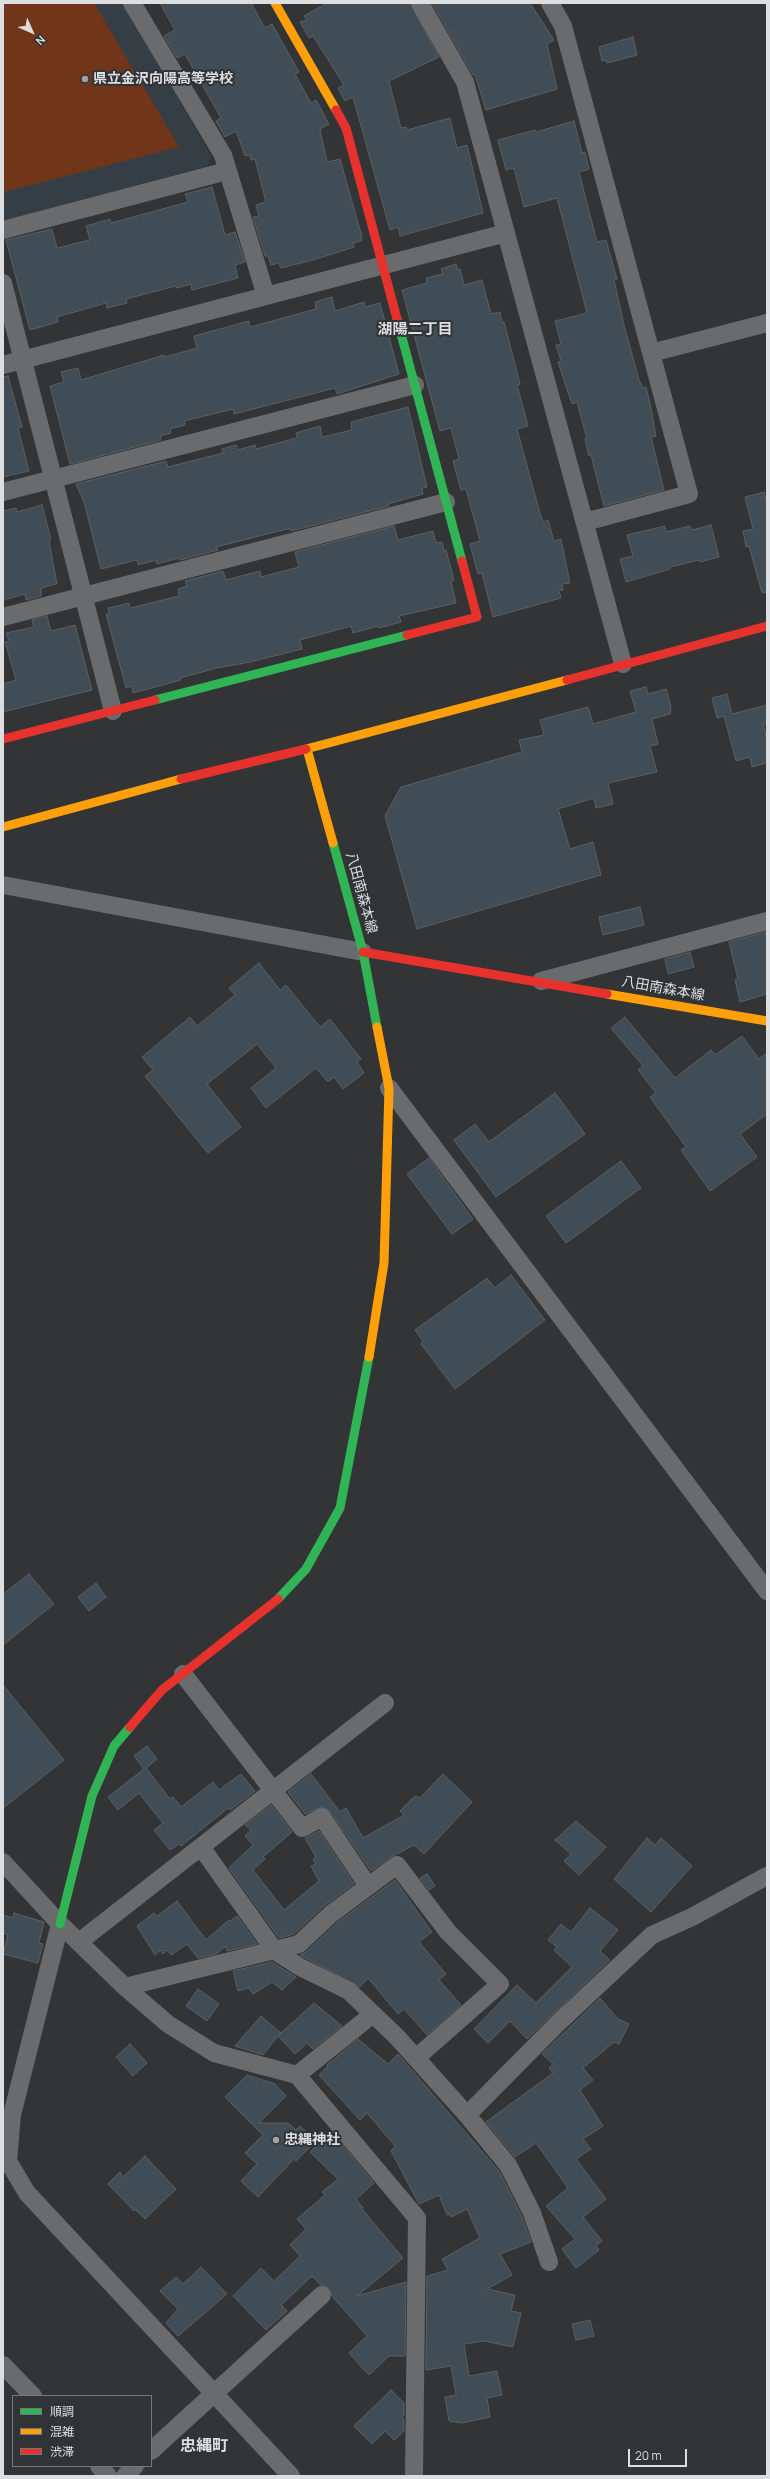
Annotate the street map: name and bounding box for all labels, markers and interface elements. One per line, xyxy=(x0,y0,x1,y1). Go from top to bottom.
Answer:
north arrow xyxy=(12,12,52,52)
text: N xyxy=(33,33,49,49)
place label: 県立金沢向陽高等学校 xyxy=(93,71,233,87)
marker: 県立金沢向陽高等学校 xyxy=(80,74,90,84)
district label: 湖陽二丁目 xyxy=(378,321,452,339)
street label: 八田南森本線 xyxy=(342,850,380,936)
street label: 八田南森本線 xyxy=(620,973,706,1005)
place label: 忠縄神社 xyxy=(284,2132,340,2148)
marker: 忠縄神社 xyxy=(271,2135,281,2145)
legend xyxy=(12,2395,152,2467)
text: 順調 xyxy=(50,2403,74,2420)
text: 混雑 xyxy=(50,2423,74,2440)
district label: 忠縄町 xyxy=(180,2437,228,2457)
scale bar xyxy=(630,2441,689,2467)
text: 渋滞 xyxy=(50,2443,74,2460)
text: 20 m xyxy=(635,2447,662,2464)

